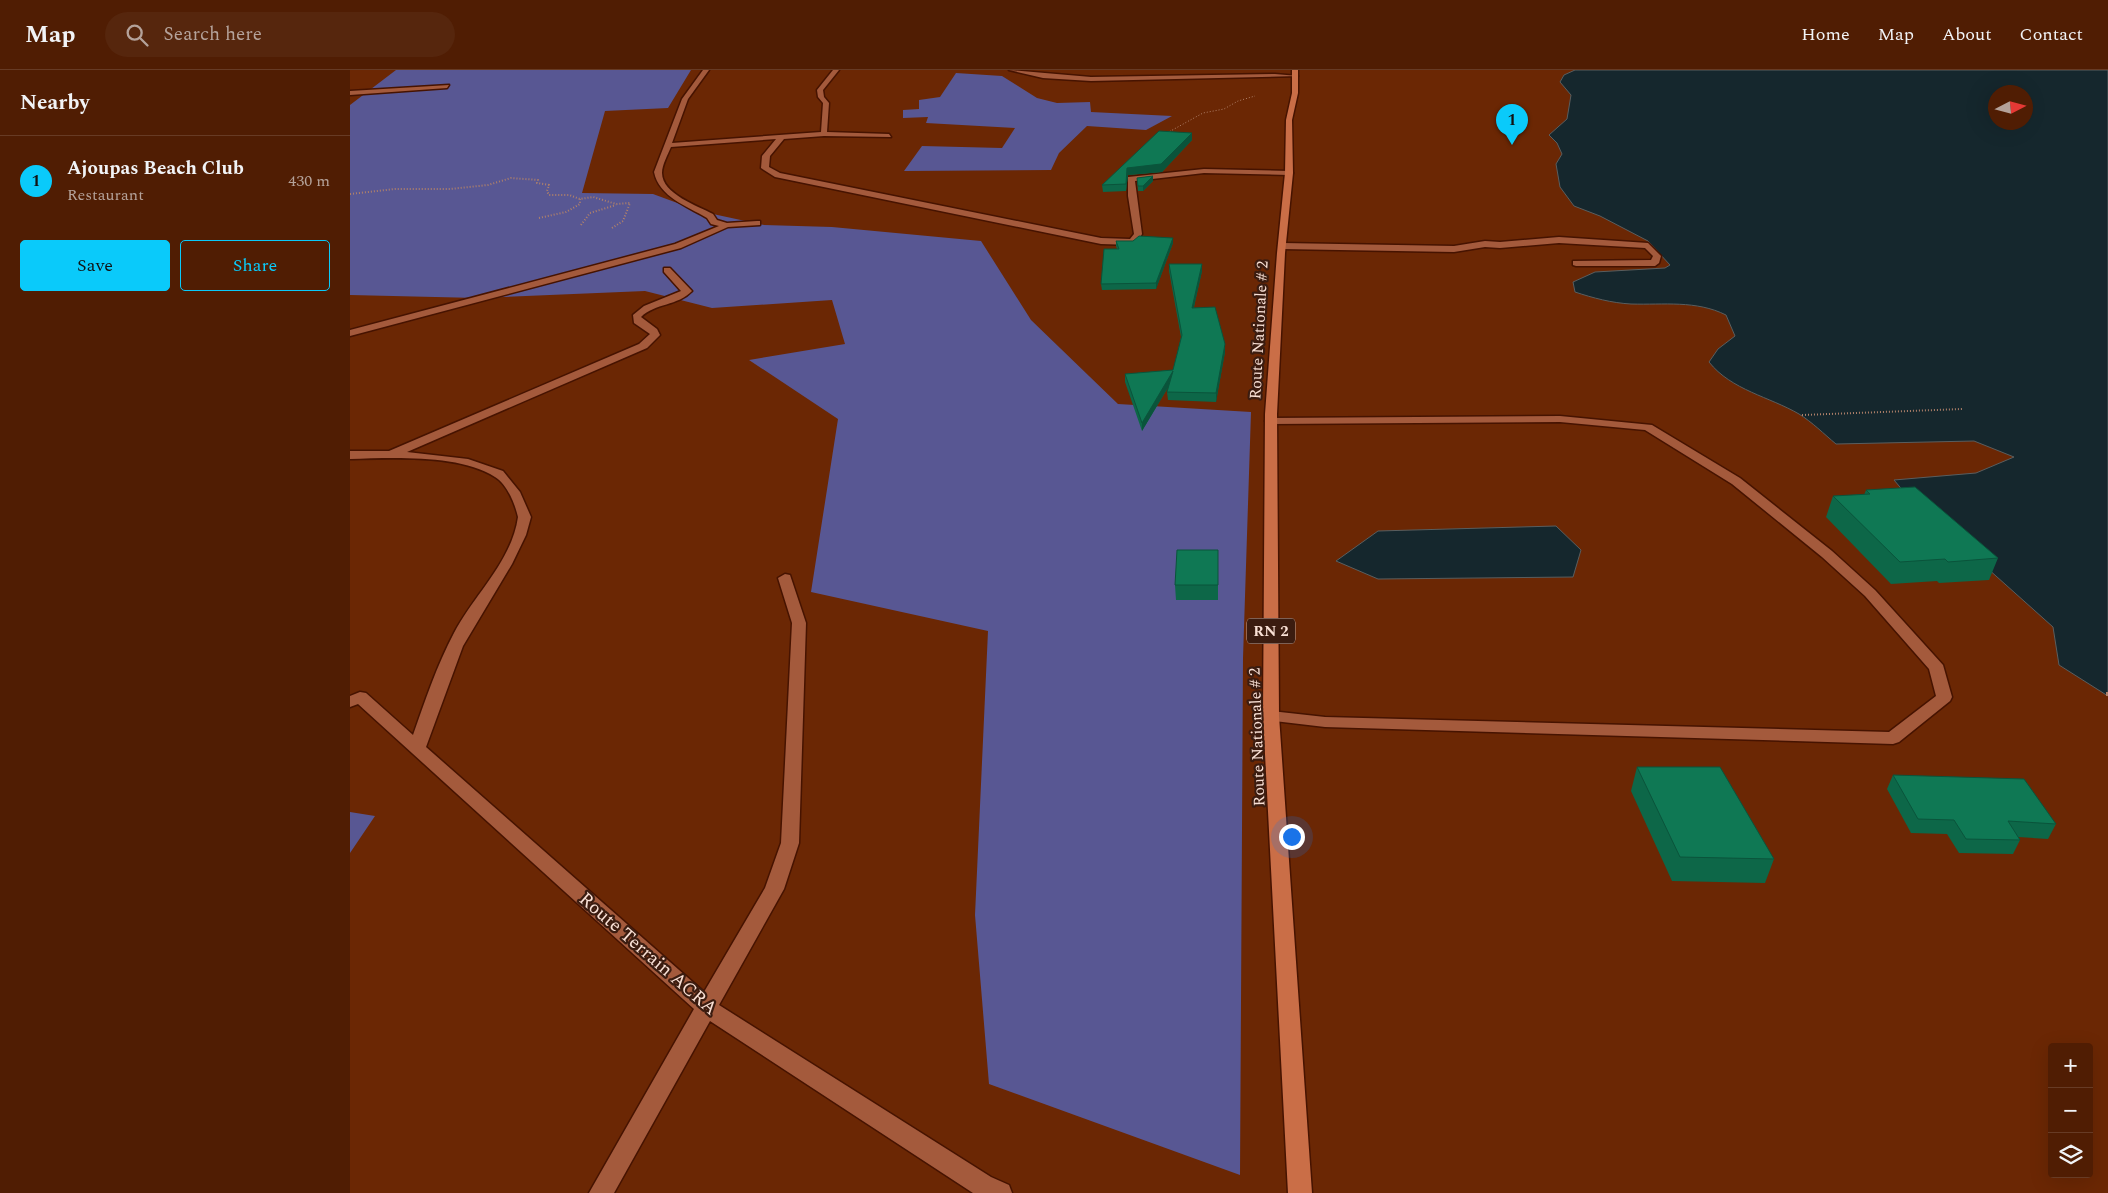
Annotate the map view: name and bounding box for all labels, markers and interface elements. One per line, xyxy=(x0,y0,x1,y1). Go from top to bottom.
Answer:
search box xyxy=(105,12,455,57)
text: Map xyxy=(25,17,75,53)
text: Search here xyxy=(163,20,262,49)
icon: search xyxy=(123,21,151,49)
text: Home xyxy=(1801,21,1850,48)
text: Map xyxy=(1878,21,1914,48)
text: About xyxy=(1942,21,1992,48)
text: Contact xyxy=(2020,21,2083,48)
north arrow xyxy=(1988,85,2033,130)
text: Nearby xyxy=(20,87,90,119)
pin: 1 xyxy=(1496,104,1528,145)
text: Ajoupas Beach Club xyxy=(67,154,244,183)
text: 1 xyxy=(32,169,40,193)
text: 430 m xyxy=(288,169,330,193)
text: Restaurant xyxy=(67,183,144,207)
button: Save xyxy=(20,240,170,291)
button: Share xyxy=(180,240,330,291)
street label: Route Nationale # 2 xyxy=(1243,260,1275,400)
road number: RN 2 xyxy=(1247,618,1295,644)
street label: Route Nationale # 2 xyxy=(1243,667,1271,807)
your location xyxy=(1279,824,1305,850)
street label: Route Terrain ACRA xyxy=(572,885,724,1023)
map controls xyxy=(2048,1043,2093,1178)
button: + xyxy=(2048,1043,2093,1088)
button: − xyxy=(2048,1088,2093,1133)
button: layers xyxy=(2048,1133,2093,1178)

